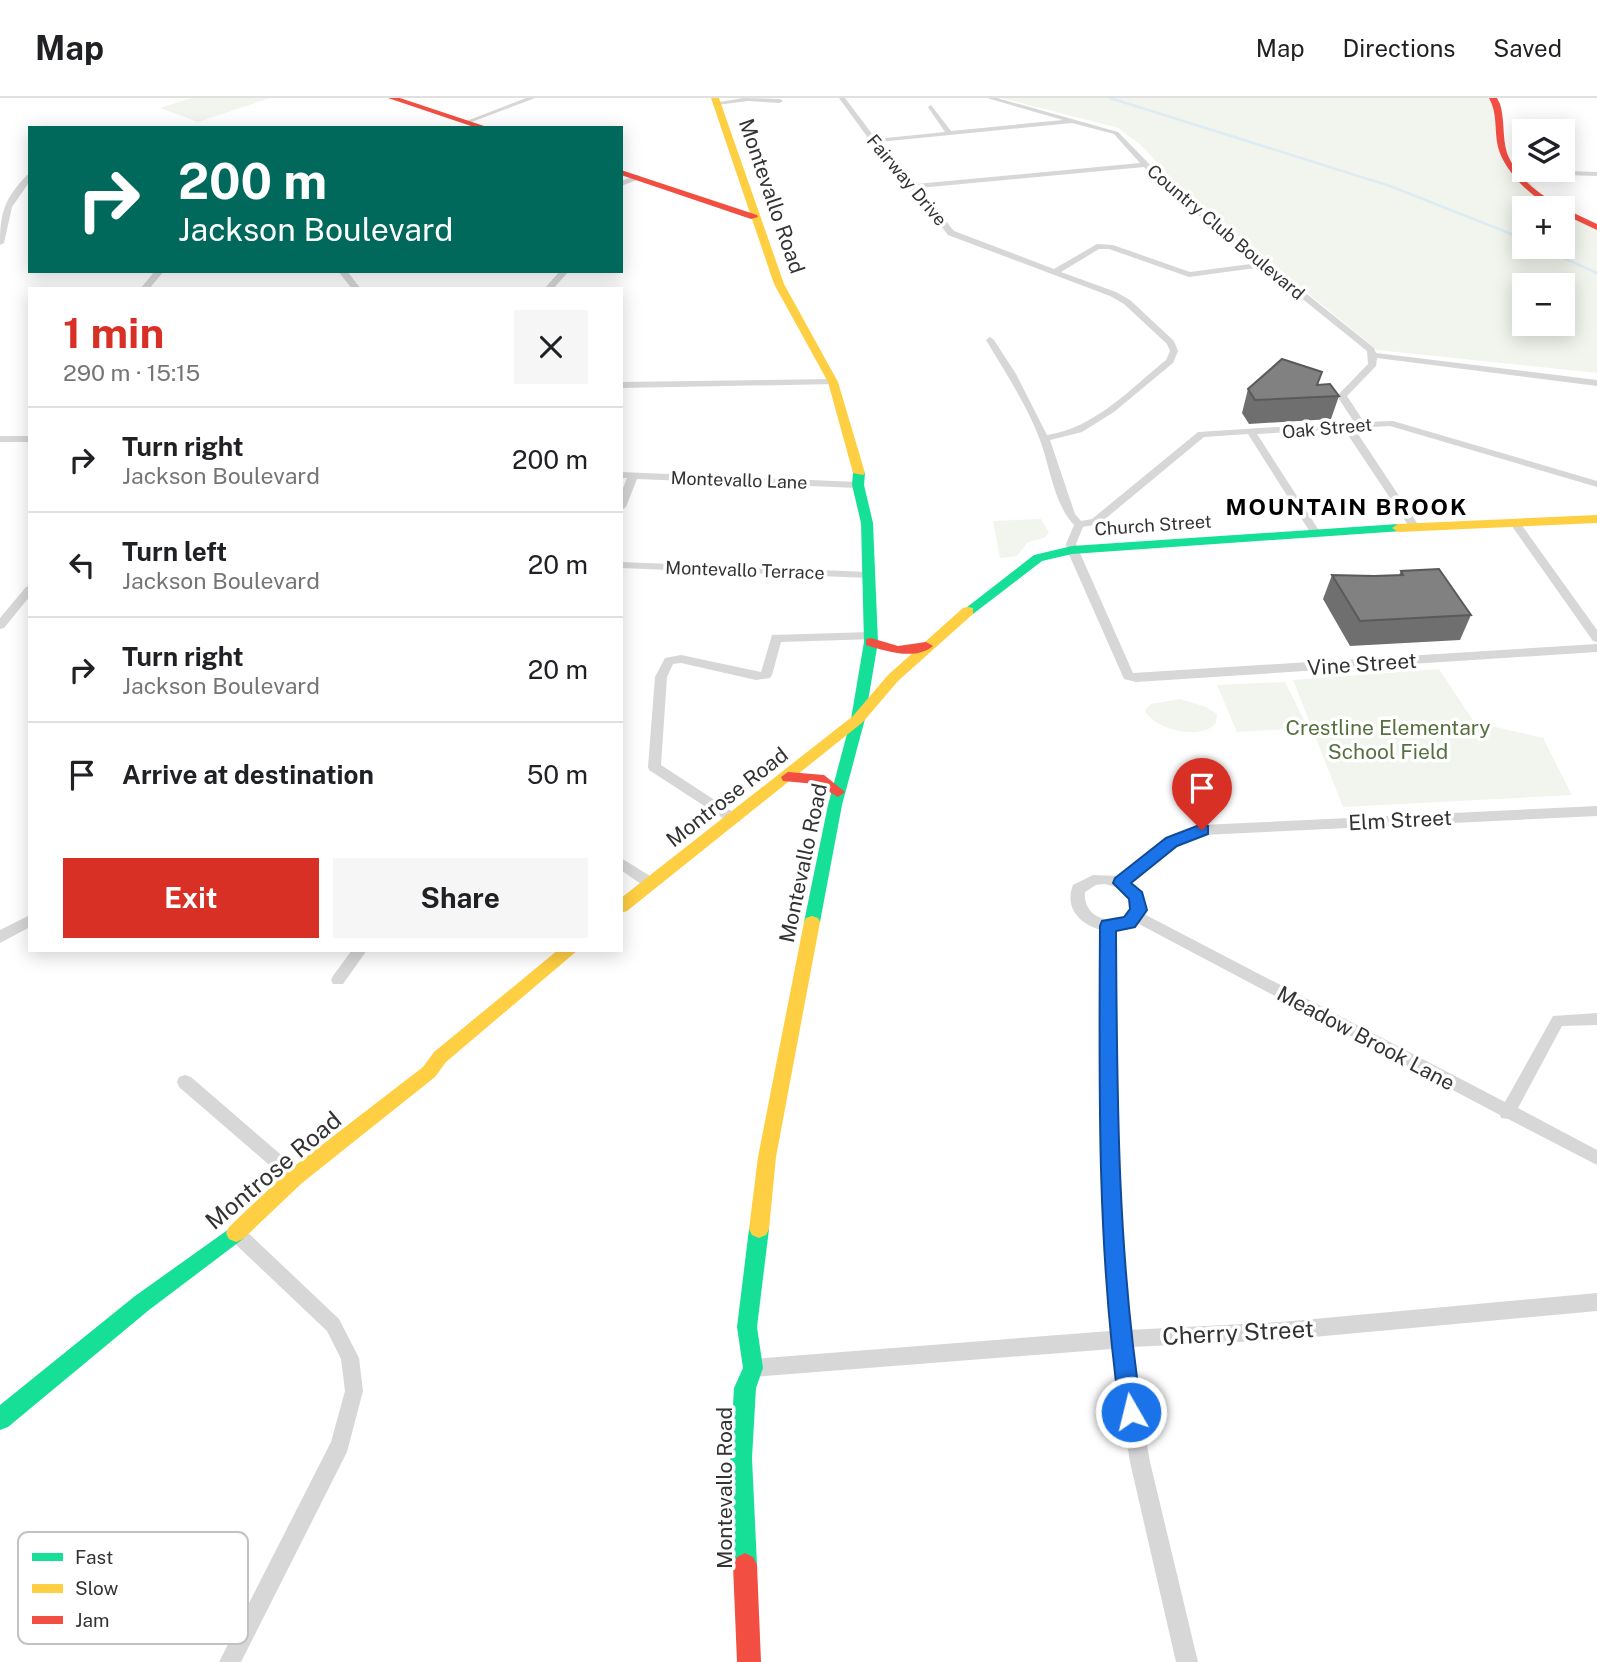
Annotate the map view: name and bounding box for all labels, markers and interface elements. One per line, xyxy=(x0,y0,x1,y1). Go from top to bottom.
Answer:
text: Map xyxy=(35,29,104,67)
text: Map xyxy=(1256,34,1305,62)
text: Directions xyxy=(1343,34,1455,62)
text: Saved xyxy=(1493,34,1562,62)
street label: Montevallo Road xyxy=(734,115,810,277)
map controls xyxy=(1512,119,1575,336)
button: layers xyxy=(1512,119,1575,182)
street label: Fairway Drive xyxy=(863,130,951,230)
text: 200 m xyxy=(178,152,327,210)
icon: right xyxy=(63,154,154,245)
street label: Country Club Boulevard xyxy=(1143,160,1309,304)
button: + xyxy=(1512,196,1575,259)
text: Jackson Boulevard xyxy=(178,211,453,248)
button: − xyxy=(1512,273,1575,336)
text: 1 min xyxy=(63,308,164,357)
button: close xyxy=(514,310,588,384)
text: 290 m · 15:15 xyxy=(63,359,200,386)
street label: Oak Street xyxy=(1281,414,1373,442)
text: Turn right xyxy=(122,431,244,462)
icon: right xyxy=(63,441,101,479)
text: 200 m xyxy=(512,444,588,475)
text: Jackson Boulevard xyxy=(122,462,320,489)
street label: Montevallo Lane xyxy=(670,467,808,493)
district label: MOUNTAIN BROOK xyxy=(1225,493,1469,520)
street label: Church Street xyxy=(1094,510,1212,540)
text: Turn left xyxy=(122,536,227,567)
icon: left xyxy=(63,546,101,584)
text: 20 m xyxy=(528,549,588,580)
street label: Montevallo Terrace xyxy=(665,557,825,583)
text: Jackson Boulevard xyxy=(122,567,320,594)
text: Turn right xyxy=(122,641,244,672)
street label: Vine Street xyxy=(1306,648,1418,680)
icon: right xyxy=(63,651,101,689)
text: 20 m xyxy=(528,654,588,685)
text: Jackson Boulevard xyxy=(122,672,320,699)
park label: Crestline Elementary School Field xyxy=(1285,715,1491,764)
street label: Montrose Road xyxy=(661,742,793,852)
icon: arrive xyxy=(63,756,101,794)
pin xyxy=(1172,758,1232,830)
text: Arrive at destination xyxy=(122,759,374,790)
text: 50 m xyxy=(527,759,588,790)
icon: arrive xyxy=(1183,769,1221,807)
street label: Montevallo Road xyxy=(774,781,832,945)
street label: Elm Street xyxy=(1348,805,1452,835)
button: Exit xyxy=(63,858,319,938)
button: Share xyxy=(333,858,588,938)
street label: Meadow Brook Lane xyxy=(1273,981,1459,1095)
street label: Montrose Road xyxy=(200,1105,346,1235)
street label: Cherry Street xyxy=(1161,1314,1315,1350)
position arrow xyxy=(1094,1375,1168,1449)
street label: Montevallo Road xyxy=(712,1407,737,1569)
legend xyxy=(18,1532,248,1644)
text: Fast xyxy=(75,1546,113,1568)
text: Slow xyxy=(75,1577,119,1599)
text: Jam xyxy=(75,1609,109,1631)

